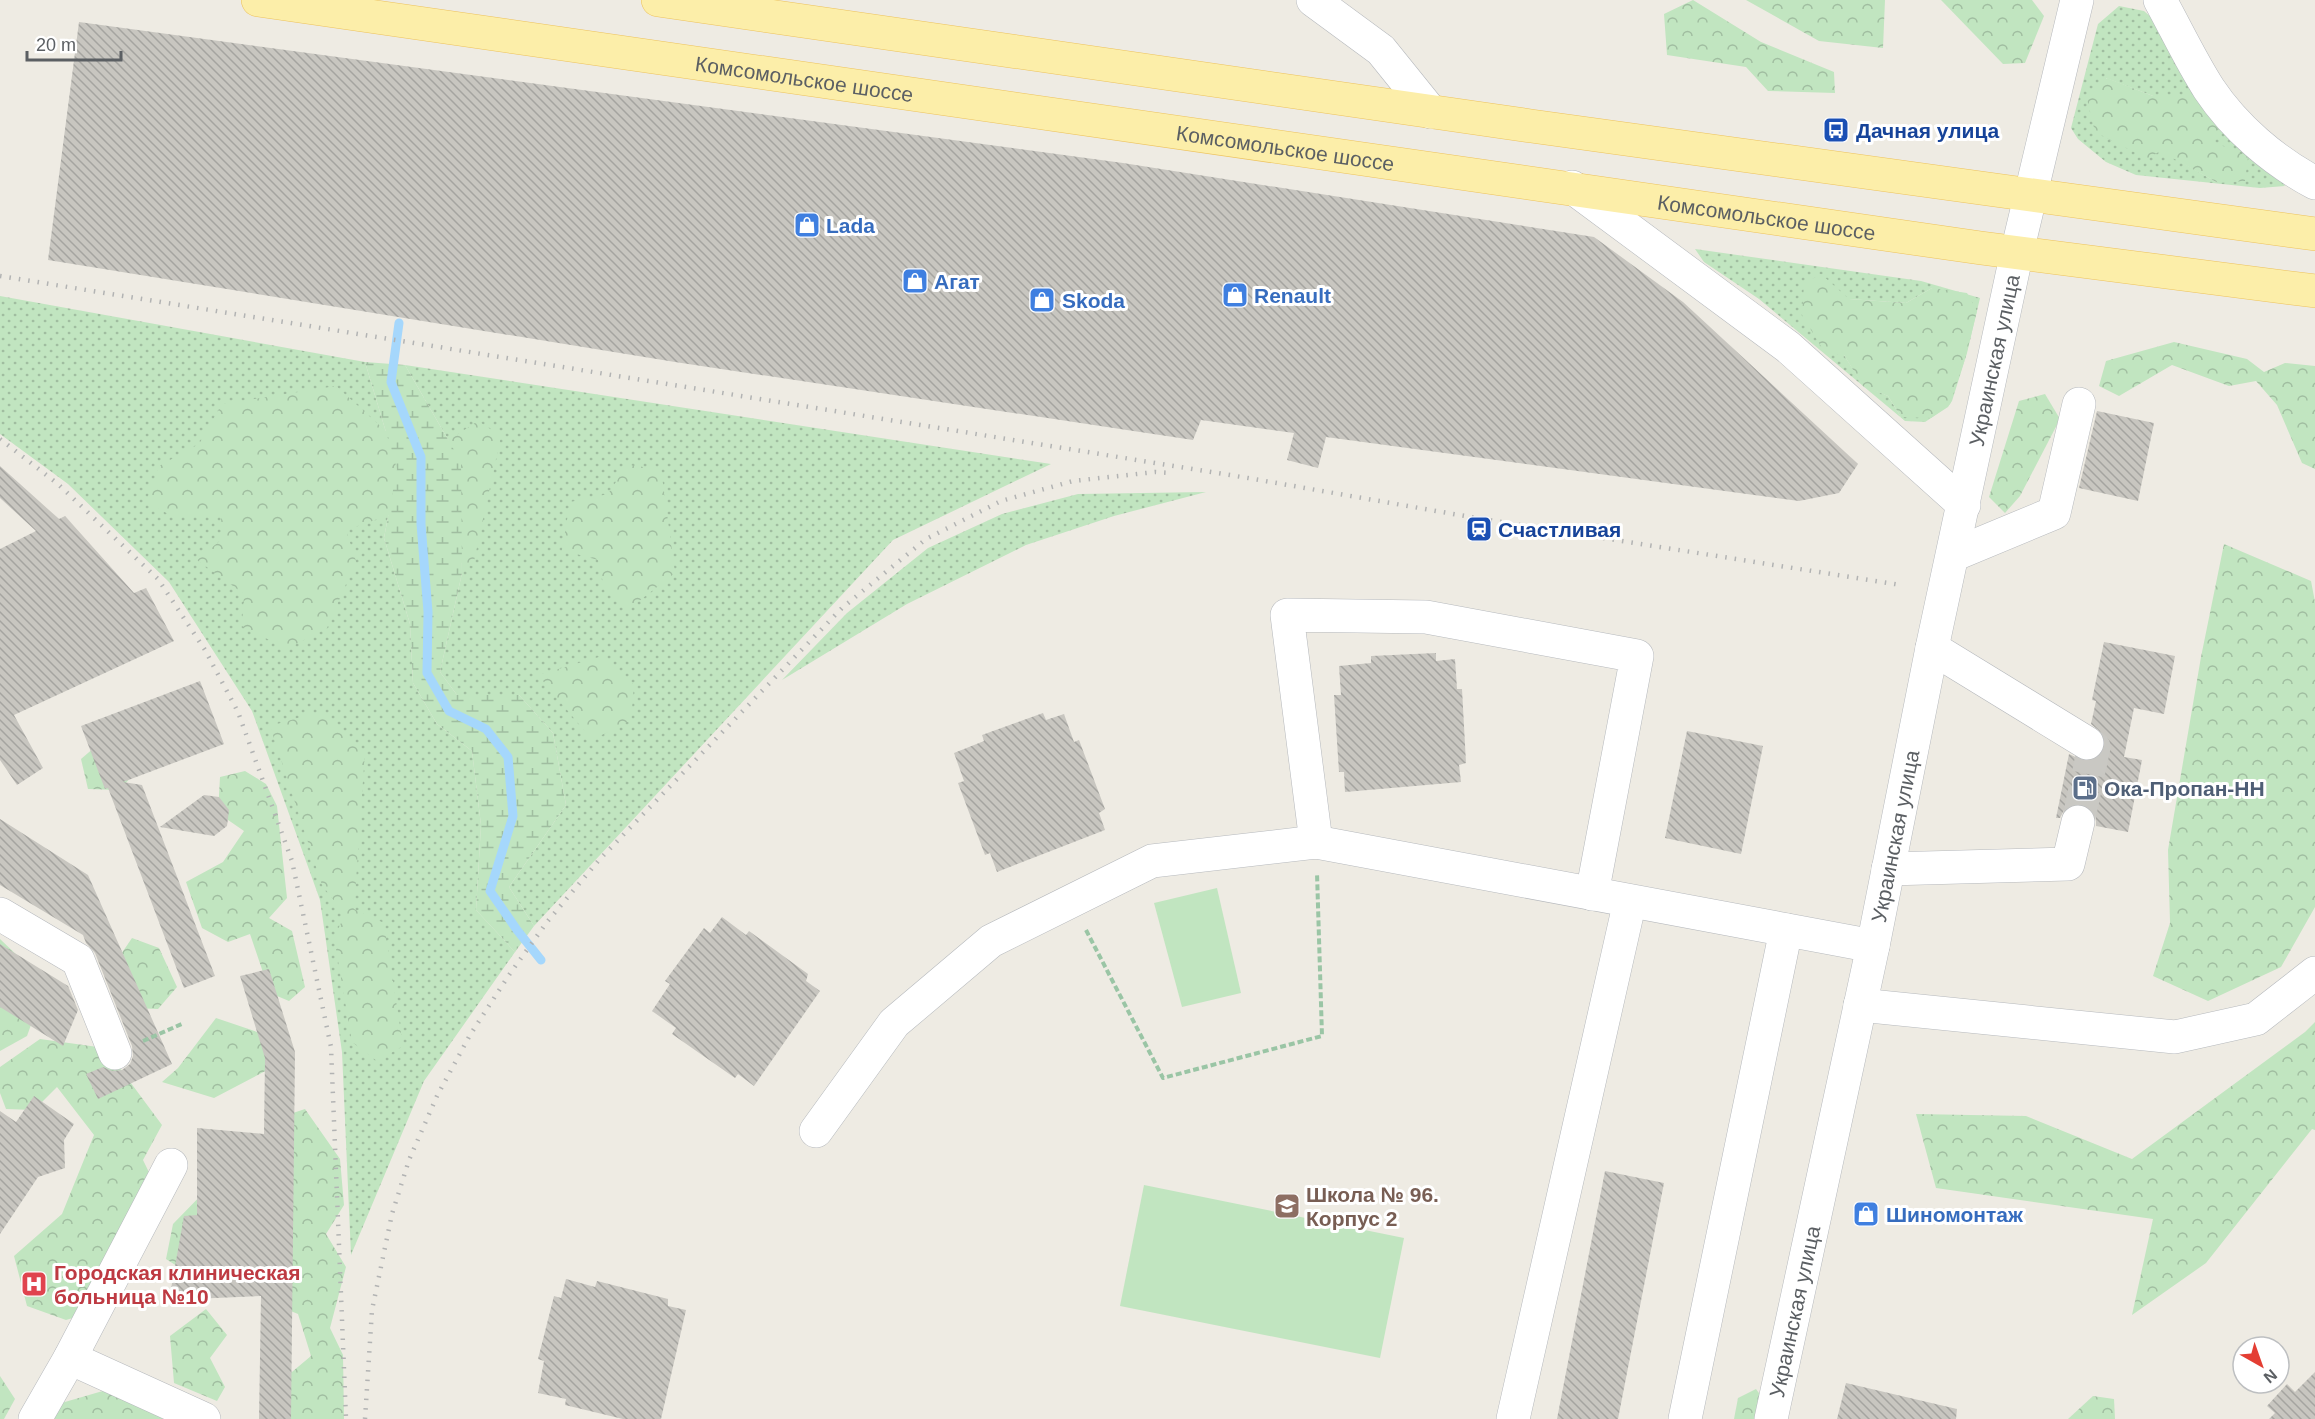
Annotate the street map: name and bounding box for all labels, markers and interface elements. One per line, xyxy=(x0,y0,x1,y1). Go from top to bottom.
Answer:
scale bar xyxy=(27,24,122,62)
text: 20 m xyxy=(36,35,76,55)
street label: Комсомольское шоссе xyxy=(694,52,915,106)
bus stop icon: Дачная улица xyxy=(1821,115,1851,145)
place label: Дачная улица xyxy=(1856,119,2000,142)
street label: Комсомольское шоссе xyxy=(1175,121,1396,175)
street label: Комсомольское шоссе xyxy=(1656,190,1877,244)
shop icon: Lada xyxy=(792,210,822,240)
place label: Lada xyxy=(826,214,875,237)
shop icon: Агат xyxy=(900,266,930,296)
place label: Агат xyxy=(934,270,980,293)
street label: Украинская улица xyxy=(1964,272,2023,448)
shop icon: Renault xyxy=(1220,280,1250,310)
place label: Renault xyxy=(1254,284,1331,307)
shop icon: Skoda xyxy=(1027,285,1057,315)
place label: Skoda xyxy=(1062,289,1125,312)
station icon: Счастливая xyxy=(1464,514,1494,544)
place label: Счастливая xyxy=(1498,518,1621,541)
street label: Украинская улица xyxy=(1866,748,1923,924)
fuel station icon: Ока-Пропан-НН xyxy=(2070,773,2100,803)
place label: Ока-Пропан-НН xyxy=(2104,777,2265,800)
place label: Школа № 96. Корпус 2 xyxy=(1306,1183,1439,1230)
school or university icon: Школа № 96. Корпус 2 xyxy=(1272,1191,1302,1221)
shop icon: Шиномонтаж xyxy=(1851,1199,1881,1229)
place label: Шиномонтаж xyxy=(1886,1203,2024,1226)
street label: Украинская улица xyxy=(1764,1223,1824,1399)
place label: Городская клиническая больница №10 xyxy=(54,1261,300,1308)
hospital icon: Городская клиническая больница №10 xyxy=(19,1269,49,1299)
north arrow xyxy=(2231,1335,2291,1395)
text: N xyxy=(2260,1366,2280,1386)

